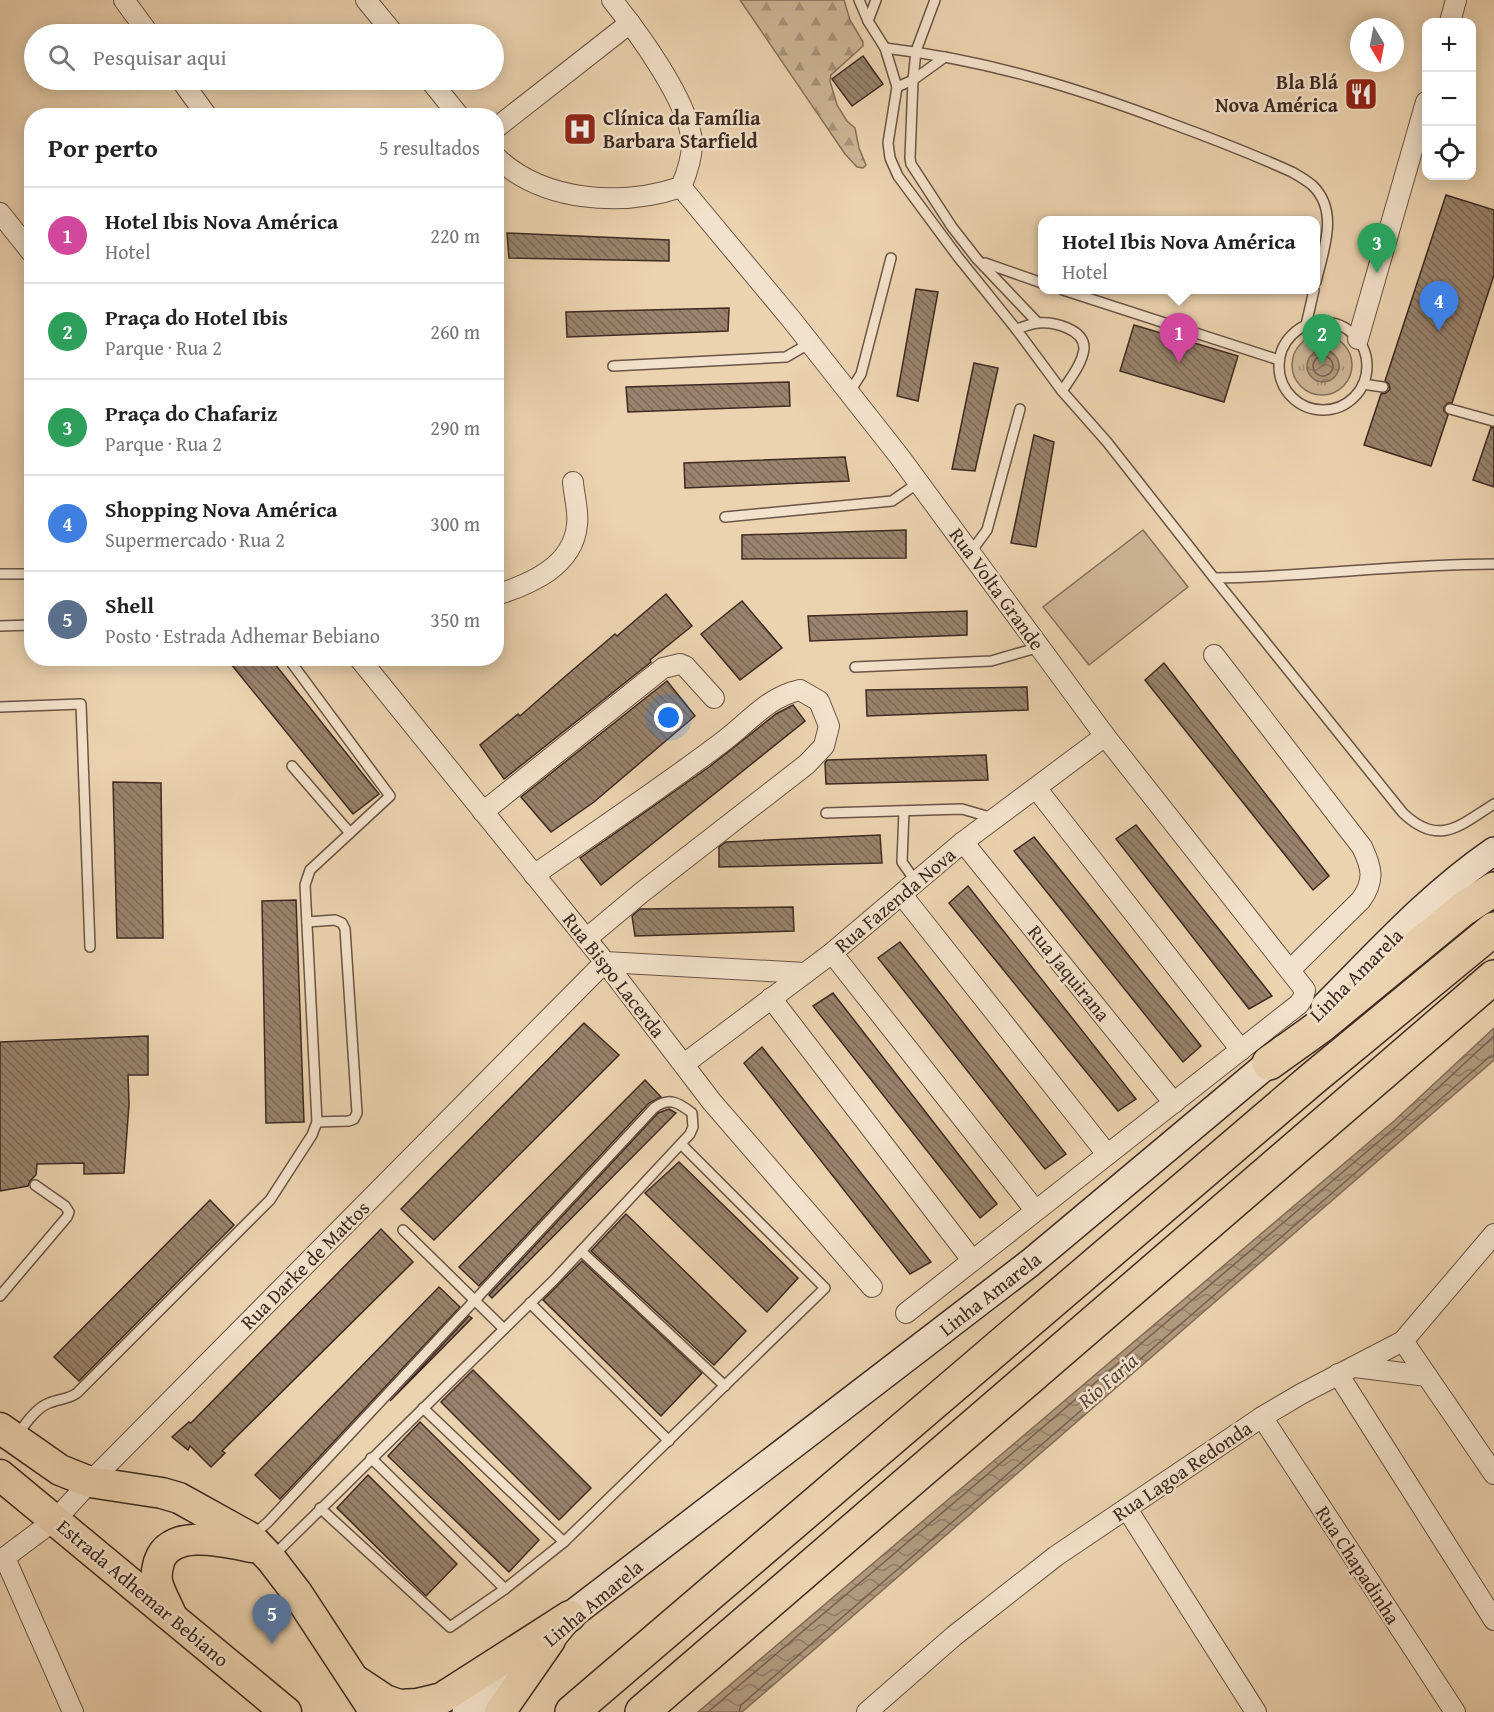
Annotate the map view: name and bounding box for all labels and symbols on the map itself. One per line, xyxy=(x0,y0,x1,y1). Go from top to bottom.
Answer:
north arrow xyxy=(1350,18,1404,72)
place label: Bla Blá Nova América xyxy=(1215,67,1339,119)
restaurant icon: Bla Blá Nova América xyxy=(1343,76,1379,112)
place label: Clínica da Família Barbara Starfield xyxy=(603,103,761,155)
hospital icon: Clínica da Família Barbara Starfield xyxy=(562,111,598,147)
pin: 3 xyxy=(1358,224,1396,273)
pin: 4 xyxy=(1420,282,1458,331)
pin: 1 xyxy=(1160,314,1198,363)
pin: 2 xyxy=(1302,314,1342,364)
street label: Rua Volta Grande xyxy=(943,521,1052,656)
your location xyxy=(654,703,683,732)
street label: Rua Fazenda Nova xyxy=(828,840,962,959)
street label: Rua Bispo Lacerda xyxy=(556,906,673,1044)
street label: Rua Jaquirana xyxy=(1021,918,1118,1028)
street label: Linha Amarela xyxy=(1302,921,1409,1028)
street label: Rua Darke de Mattos xyxy=(234,1193,376,1336)
street label: Linha Amarela xyxy=(933,1244,1047,1343)
water label: Rio Faria xyxy=(1070,1345,1145,1416)
street label: Rua Lagoa Redonda xyxy=(1106,1413,1258,1528)
street label: Rua Chapadinha xyxy=(1309,1500,1408,1630)
street label: Estrada Adhemar Bebiano xyxy=(51,1512,236,1673)
street label: Linha Amarela xyxy=(537,1552,649,1653)
pin: 5 xyxy=(252,1594,292,1644)

